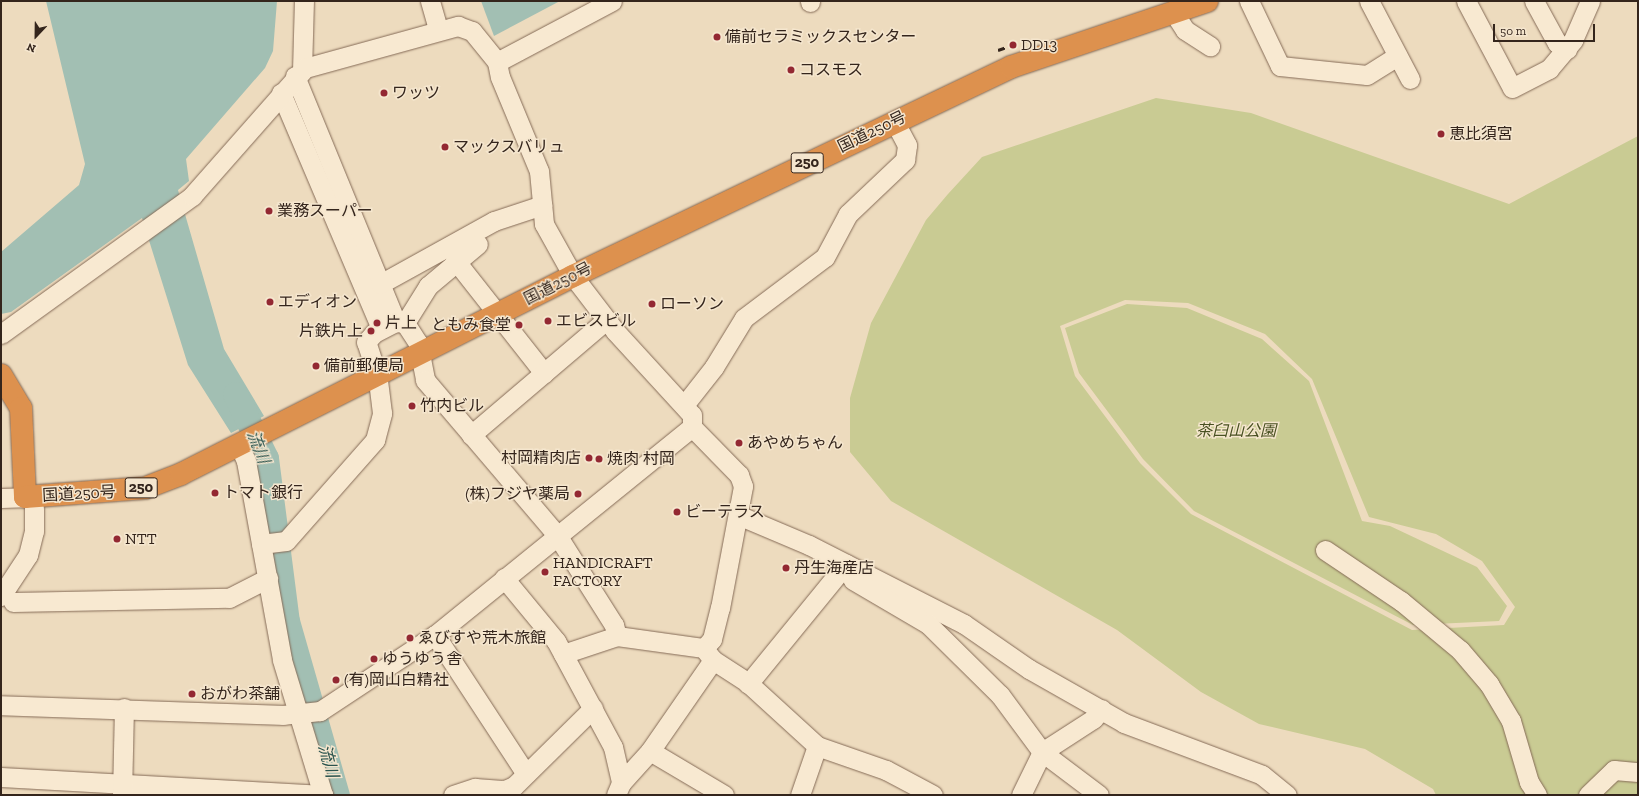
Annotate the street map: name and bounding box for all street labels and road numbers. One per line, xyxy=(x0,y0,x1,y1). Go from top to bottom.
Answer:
street label: 国道250号 xyxy=(835,107,909,157)
road number: 250 xyxy=(790,150,824,176)
street label: 国道250号 xyxy=(521,259,595,309)
road number: 250 xyxy=(124,475,158,501)
street label: 国道250号 xyxy=(42,482,116,506)

